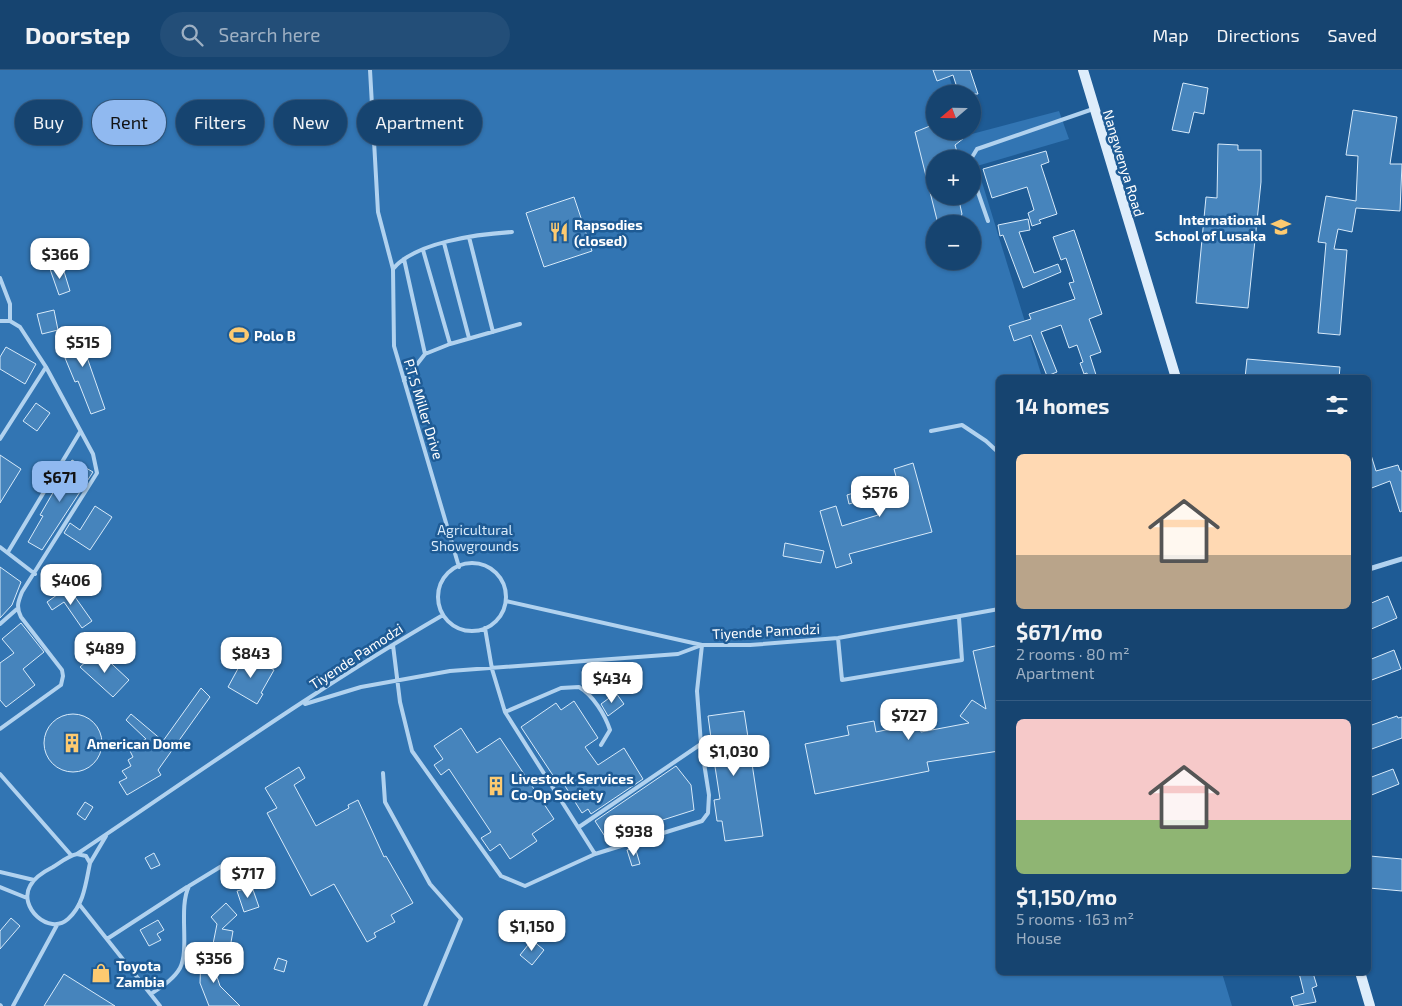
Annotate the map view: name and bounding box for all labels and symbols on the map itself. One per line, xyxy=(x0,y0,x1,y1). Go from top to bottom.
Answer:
north arrow xyxy=(926,85,981,140)
street label: Nangwenya Road xyxy=(1100,107,1148,219)
place label: International School of Lusaka xyxy=(1155,211,1266,244)
place label: Rapsodies (closed) xyxy=(574,216,643,249)
school or university icon: International School of Lusaka xyxy=(1270,216,1292,238)
restaurant icon: Rapsodies (closed) xyxy=(548,221,570,243)
pin: $366 xyxy=(30,238,90,280)
sports icon: Polo B xyxy=(228,324,250,346)
pin: $515 xyxy=(53,326,113,368)
place label: Polo B xyxy=(254,327,296,344)
street label: P.T.S Miller Drive xyxy=(401,357,447,461)
pin: $671 xyxy=(30,460,90,503)
pin: $576 xyxy=(850,476,910,518)
park label: Agricultural Showgrounds xyxy=(431,521,519,554)
pin: $406 xyxy=(41,564,101,606)
street label: Tiyende Pamodzi xyxy=(306,619,406,693)
street label: Tiyende Pamodzi xyxy=(712,620,820,642)
pin: $489 xyxy=(75,632,135,674)
pin: $843 xyxy=(221,636,281,679)
pin: $434 xyxy=(582,662,642,704)
pin: $727 xyxy=(879,698,939,741)
building icon: American Dome xyxy=(61,732,83,754)
pin: $1,030 xyxy=(693,734,775,777)
place label: American Dome xyxy=(87,735,191,752)
place label: Livestock Services Co-Op Society xyxy=(511,770,634,803)
building icon: Livestock Services Co-Op Society xyxy=(485,775,507,797)
pin: $938 xyxy=(604,814,664,857)
pin: $717 xyxy=(218,856,278,899)
pin: $1,150 xyxy=(491,910,573,952)
pin: $356 xyxy=(184,942,244,984)
place label: Toyota Zambia xyxy=(116,957,165,990)
shop icon: Toyota Zambia xyxy=(90,962,112,984)

